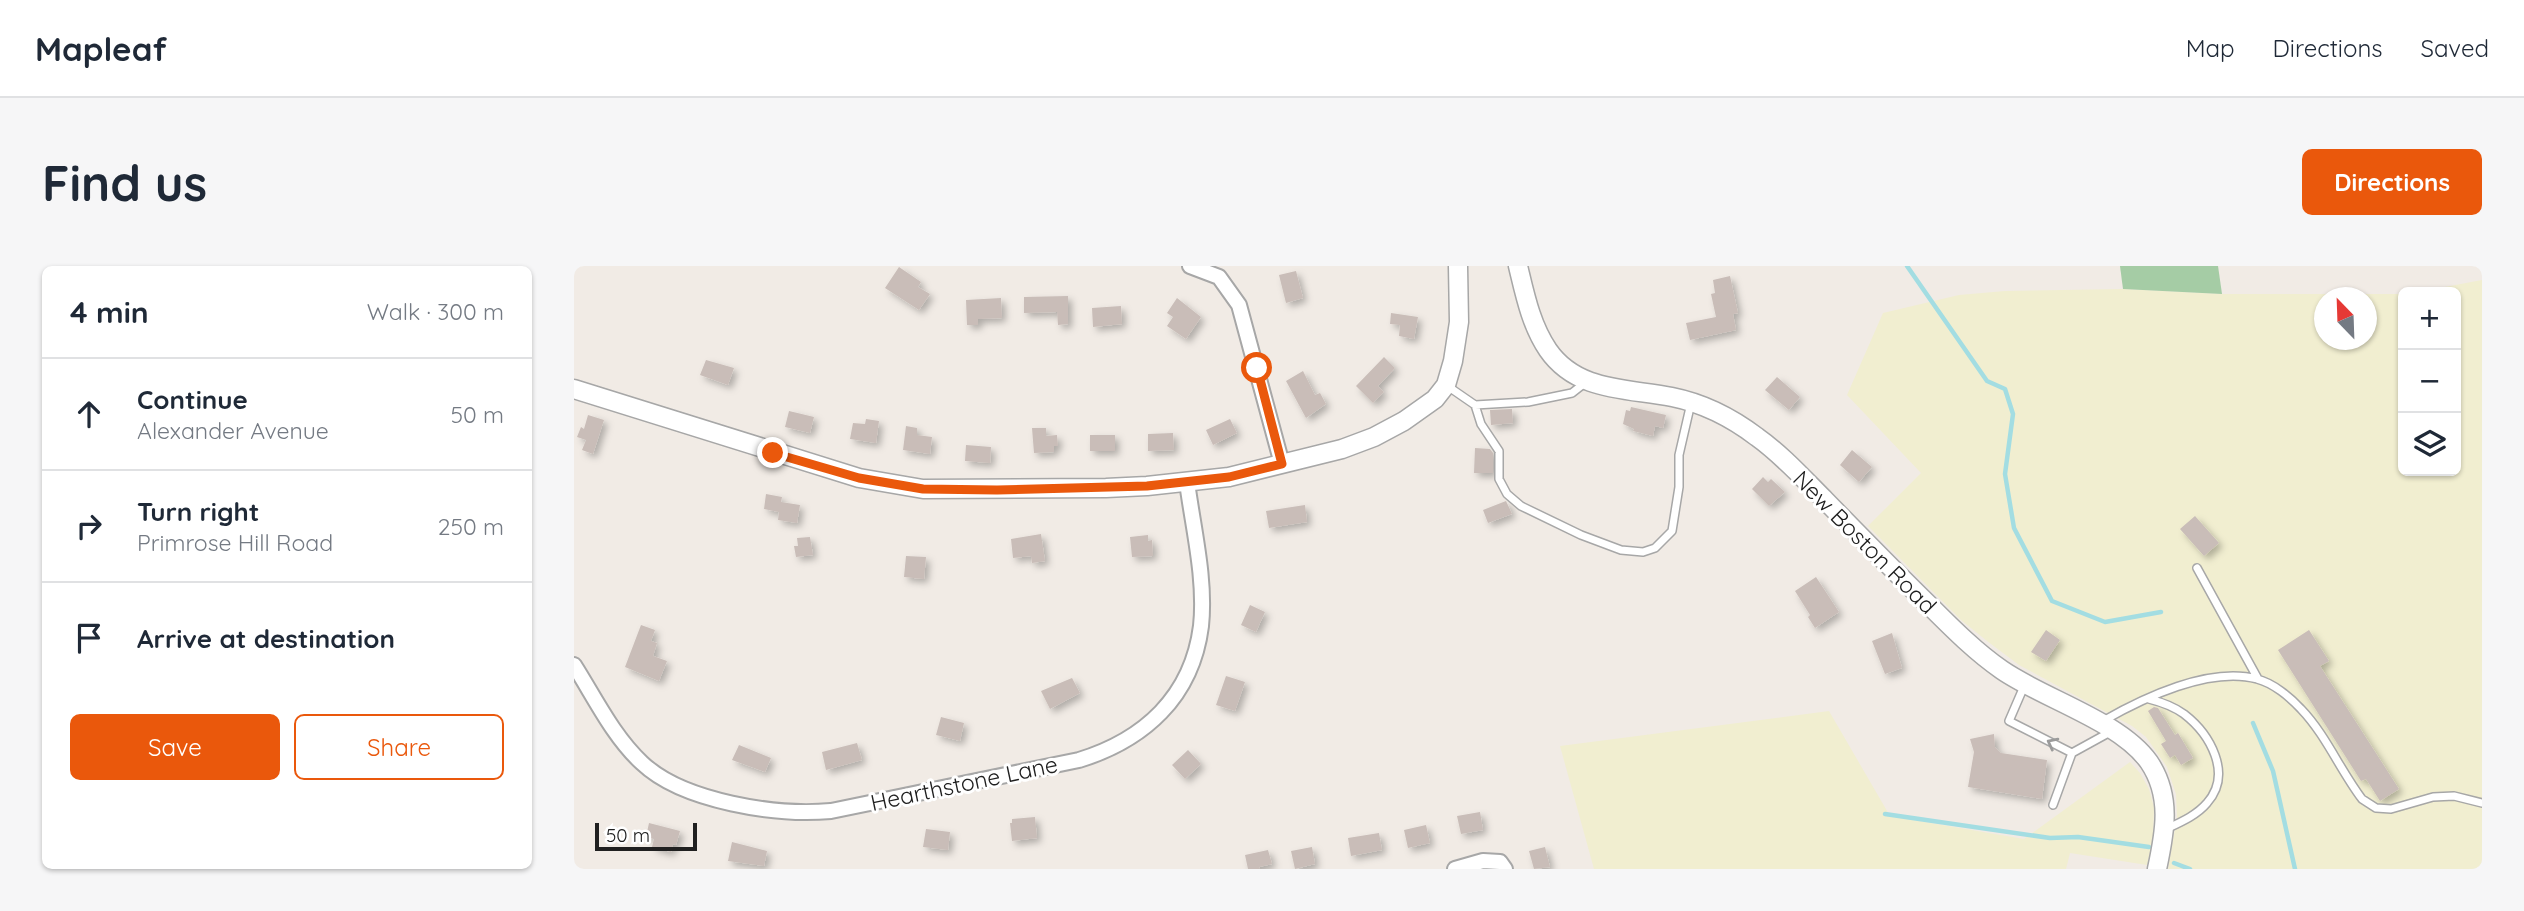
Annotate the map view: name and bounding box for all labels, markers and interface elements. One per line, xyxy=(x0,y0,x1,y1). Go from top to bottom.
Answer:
text: Mapleaf xyxy=(35,28,167,69)
text: Map xyxy=(2186,33,2235,63)
text: Directions xyxy=(2273,33,2383,63)
text: Saved xyxy=(2421,33,2489,63)
button: Directions xyxy=(2302,149,2482,215)
text: Find us xyxy=(42,152,207,213)
north arrow xyxy=(2314,287,2377,350)
map controls xyxy=(2398,287,2461,476)
button: + xyxy=(2398,287,2461,350)
text: 4 min xyxy=(70,293,149,331)
text: Walk · 300 m xyxy=(367,297,504,326)
button: − xyxy=(2398,350,2461,413)
route start xyxy=(1241,352,1272,383)
text: Continue xyxy=(137,383,248,416)
icon: ahead xyxy=(70,395,108,433)
text: 50 m xyxy=(451,400,504,429)
button: layers xyxy=(2398,413,2461,476)
text: Alexander Avenue xyxy=(137,416,329,445)
route end xyxy=(757,437,788,468)
street label: New Boston Road xyxy=(1787,464,1943,620)
text: Turn right xyxy=(137,495,259,528)
icon: right xyxy=(70,507,108,545)
text: 250 m xyxy=(438,512,504,541)
text: Primrose Hill Road xyxy=(137,528,333,557)
icon: arrive xyxy=(70,619,108,657)
text: Arrive at destination xyxy=(137,622,395,655)
button: Save xyxy=(70,714,280,780)
button: Share xyxy=(294,714,504,780)
one-way arrow xyxy=(2047,738,2060,752)
street label: Hearthstone Lane xyxy=(868,749,1060,817)
scale bar xyxy=(595,820,696,852)
text: 50 m xyxy=(606,823,650,847)

